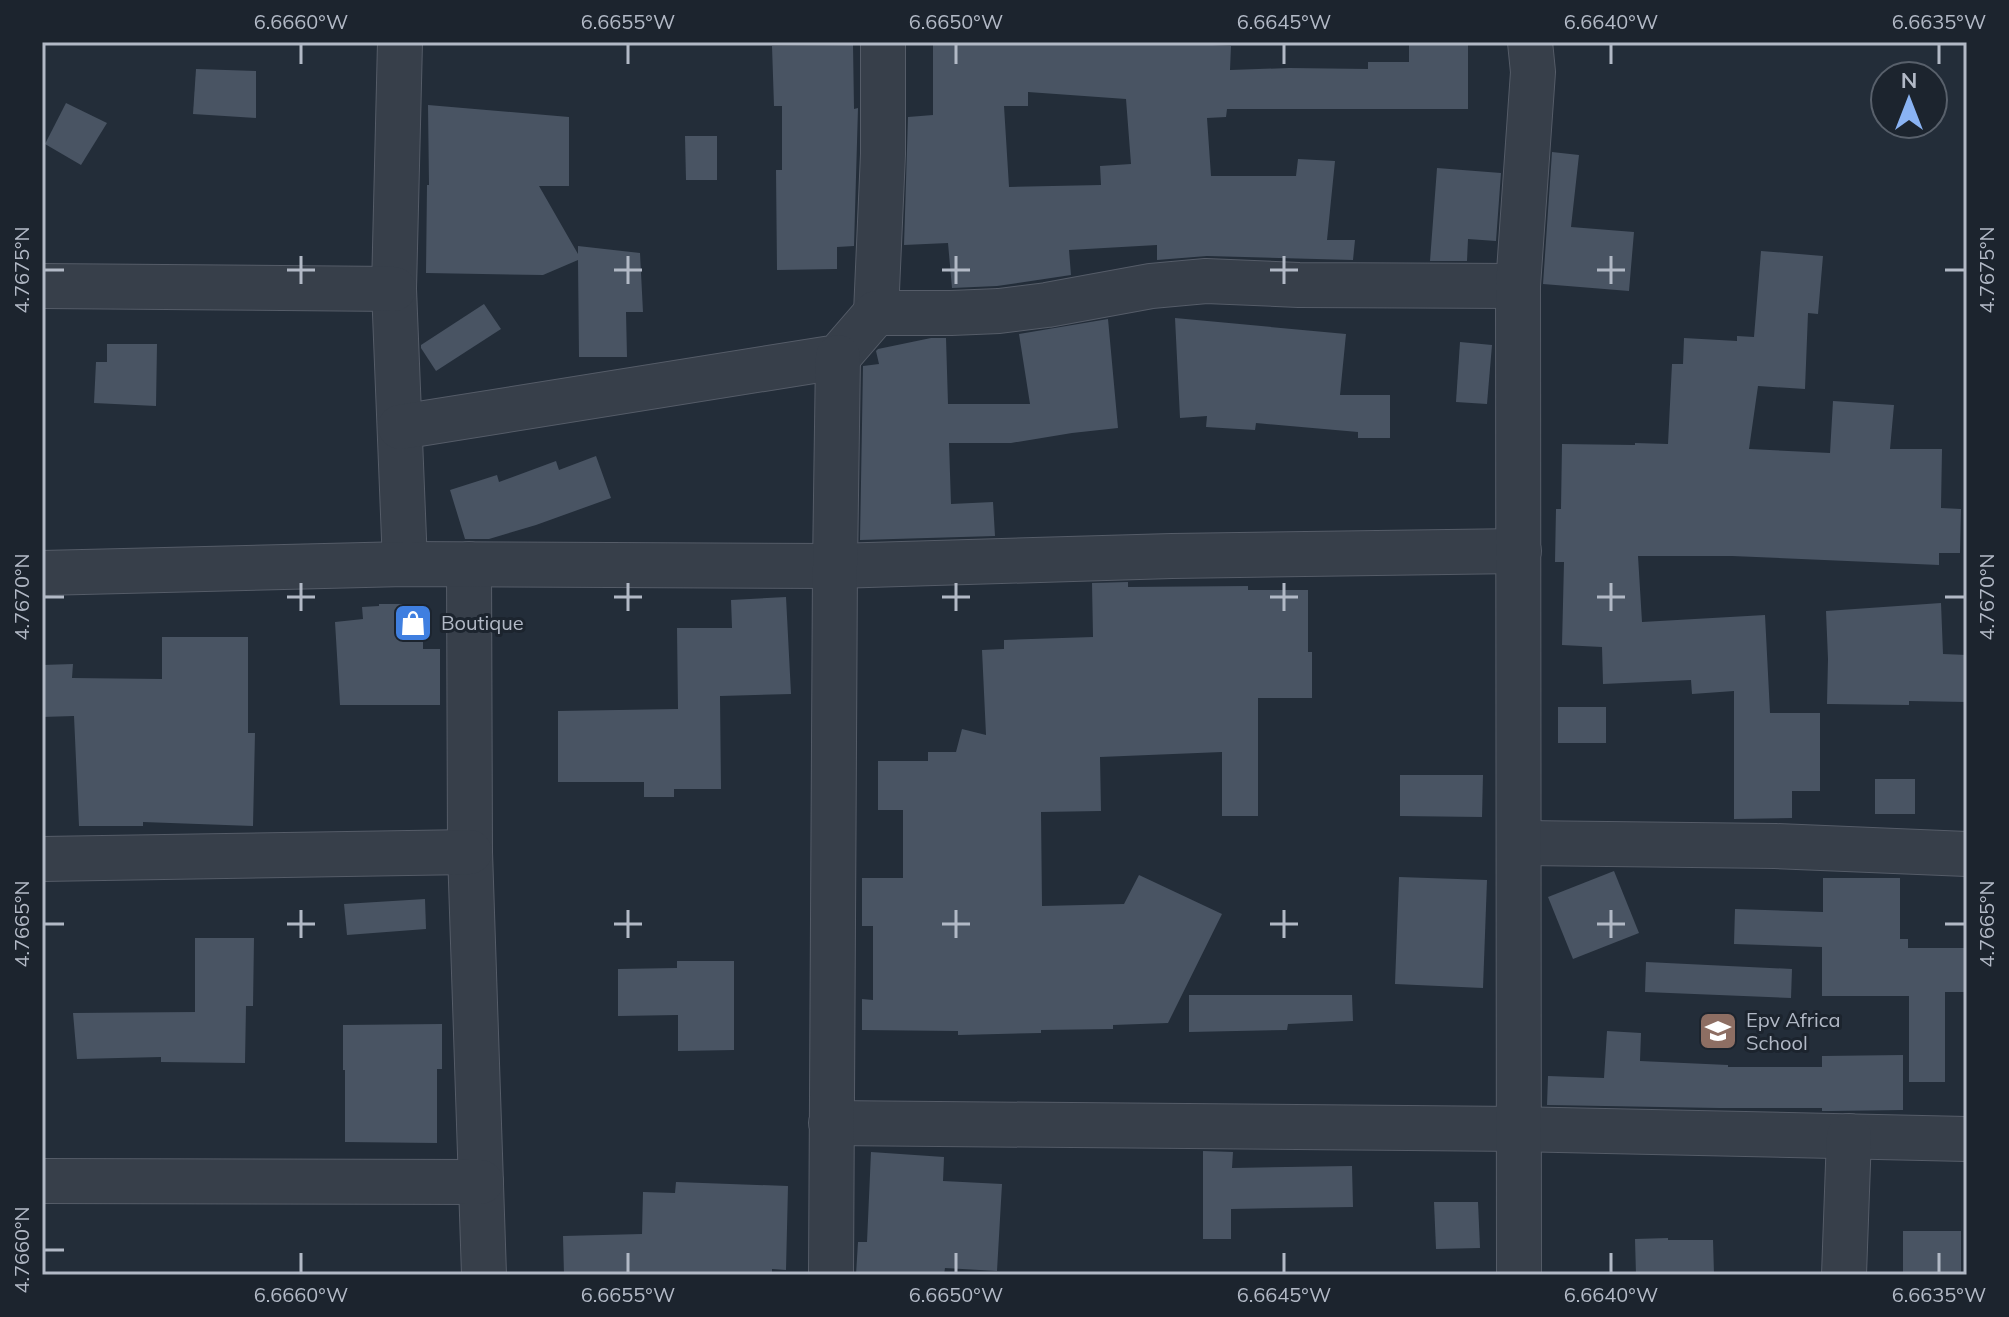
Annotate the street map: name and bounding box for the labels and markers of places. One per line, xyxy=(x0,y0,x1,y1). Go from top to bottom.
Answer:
shop icon: Boutique xyxy=(392,602,434,644)
place label: Boutique xyxy=(441,610,524,635)
place label: Epv Africa School xyxy=(1746,1007,1841,1055)
school or university icon: Epv Africa School xyxy=(1697,1010,1739,1052)

